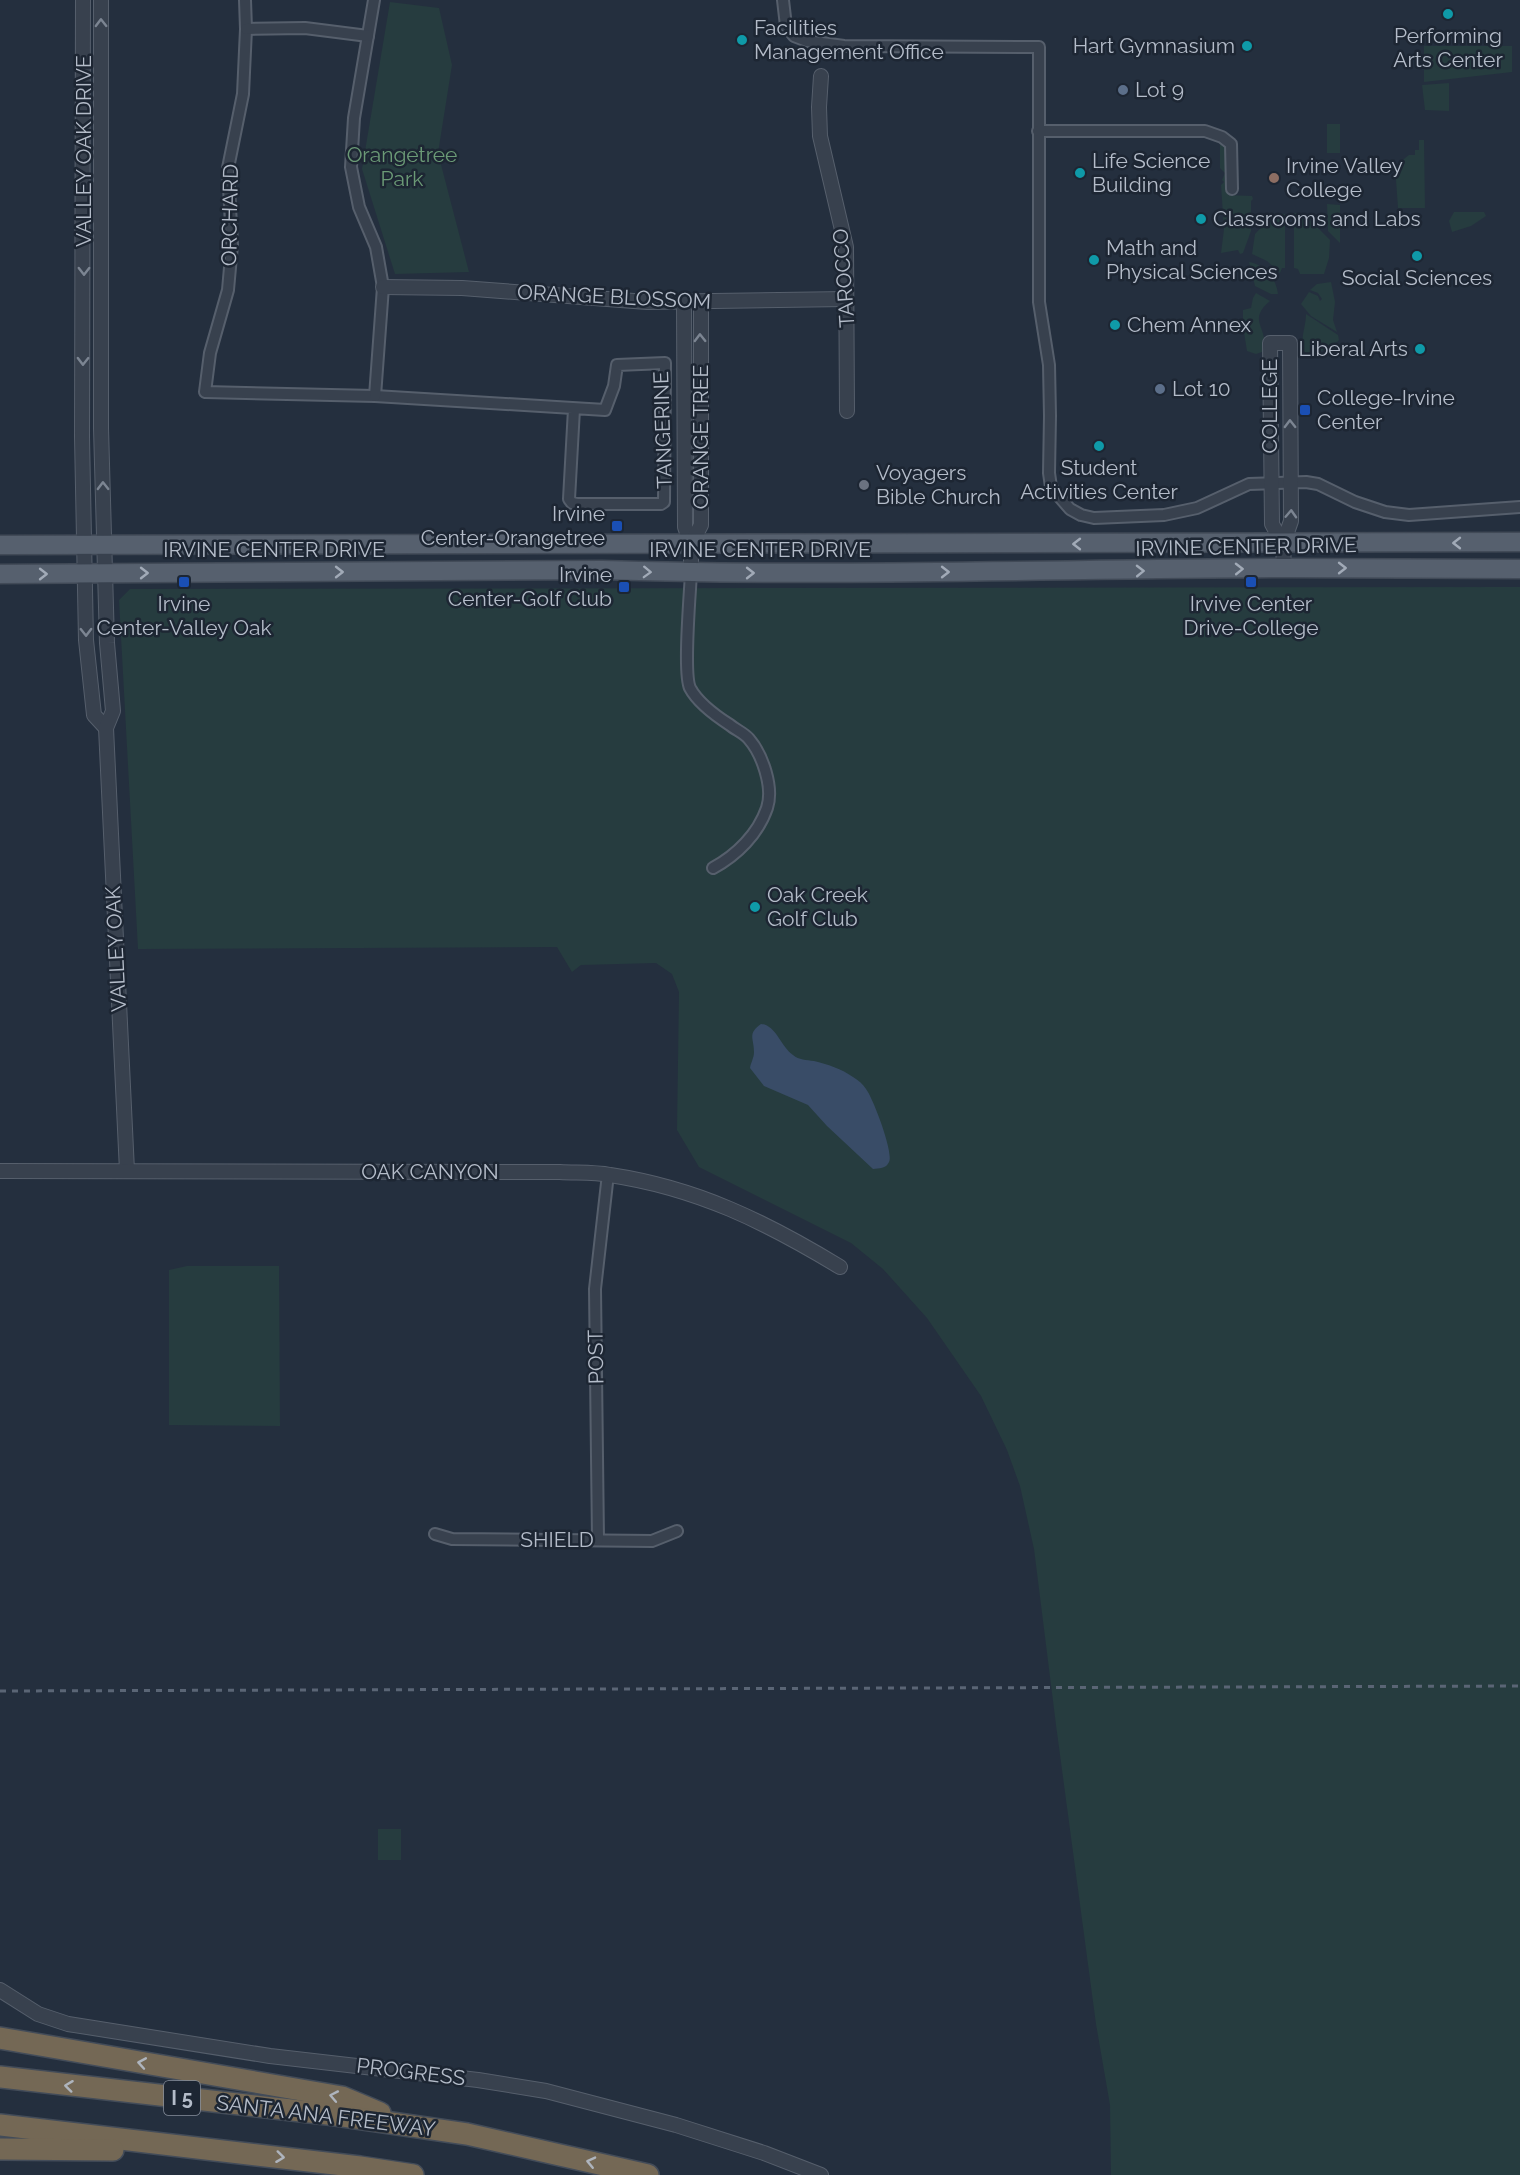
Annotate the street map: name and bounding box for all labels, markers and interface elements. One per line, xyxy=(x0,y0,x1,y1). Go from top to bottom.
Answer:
marker: Performing Arts Center xyxy=(1441,7,1455,21)
place label: Facilities Management Office xyxy=(754,15,944,64)
one-way arrow xyxy=(95,18,107,27)
place label: Performing Arts Center xyxy=(1393,23,1503,72)
marker: Facilities Management Office xyxy=(735,33,749,47)
place label: Hart Gymnasium xyxy=(1073,33,1235,58)
marker: Hart Gymnasium xyxy=(1240,39,1254,53)
street label: VALLEY OAK DRIVE xyxy=(71,55,96,247)
place label: Lot 9 xyxy=(1135,77,1184,102)
marker: Lot 9 xyxy=(1116,83,1130,97)
park label: Orangetree Park xyxy=(347,142,457,191)
place label: Life Science Building xyxy=(1092,148,1210,197)
place label: Irvine Valley College xyxy=(1286,153,1403,202)
street label: ORCHARD xyxy=(216,164,243,266)
marker: Life Science Building xyxy=(1073,166,1087,180)
marker: Irvine Valley College xyxy=(1267,171,1281,185)
place label: Classrooms and Labs xyxy=(1213,206,1421,231)
marker: Classrooms and Labs xyxy=(1194,212,1208,226)
street label: TAROCCO xyxy=(828,228,859,328)
place label: Math and Physical Sciences xyxy=(1106,235,1278,284)
marker: Social Sciences xyxy=(1410,249,1424,263)
marker: Math and Physical Sciences xyxy=(1087,253,1101,267)
place label: Social Sciences xyxy=(1342,265,1492,290)
one-way arrow xyxy=(78,267,90,276)
street label: ORANGE BLOSSOM xyxy=(516,279,712,314)
place label: Chem Annex xyxy=(1127,312,1252,337)
marker: Chem Annex xyxy=(1108,318,1122,332)
one-way arrow xyxy=(694,334,707,343)
place label: Liberal Arts xyxy=(1299,336,1408,361)
marker: Liberal Arts xyxy=(1413,342,1427,356)
one-way arrow xyxy=(77,357,89,366)
street label: COLLEGE xyxy=(1257,359,1282,453)
street label: ORANGE TREE xyxy=(688,365,713,509)
street label: TANGERINE xyxy=(648,371,677,489)
place label: Lot 10 xyxy=(1172,376,1231,401)
marker: Lot 10 xyxy=(1153,382,1167,396)
place label: College-Irvine Center xyxy=(1317,385,1455,434)
marker: College-Irvine Center xyxy=(1298,403,1312,417)
one-way arrow xyxy=(1284,420,1296,429)
marker: Student Activities Center xyxy=(1092,439,1106,453)
place label: Student Activities Center xyxy=(1020,455,1178,504)
place label: Voyagers Bible Church xyxy=(876,460,1001,509)
marker: Voyagers Bible Church xyxy=(857,478,871,492)
one-way arrow xyxy=(97,482,109,491)
place label: Irvine Center-Orangetree xyxy=(421,501,605,550)
one-way arrow xyxy=(1284,509,1297,518)
marker: Irvine Center-Orangetree xyxy=(610,519,624,533)
street label: IRVINE CENTER DRIVE xyxy=(1135,532,1357,561)
street label: IRVINE CENTER DRIVE xyxy=(163,537,385,562)
street label: IRVINE CENTER DRIVE xyxy=(649,537,871,562)
one-way arrow xyxy=(1453,537,1462,549)
one-way arrow xyxy=(1073,538,1082,550)
place label: Irvine Center-Golf Club xyxy=(448,562,612,611)
one-way arrow xyxy=(1338,562,1347,574)
one-way arrow xyxy=(1235,563,1244,575)
one-way arrow xyxy=(642,565,651,578)
one-way arrow xyxy=(1135,565,1144,577)
one-way arrow xyxy=(334,566,343,578)
one-way arrow xyxy=(940,566,949,578)
one-way arrow xyxy=(139,567,148,579)
one-way arrow xyxy=(745,567,754,579)
one-way arrow xyxy=(38,568,47,580)
marker: Irvine Center-Valley Oak xyxy=(177,575,191,589)
marker: Irvive Center Drive-College xyxy=(1244,575,1258,589)
marker: Irvine Center-Golf Club xyxy=(617,580,631,594)
place label: Irvine Center-Valley Oak xyxy=(96,591,272,640)
place label: Irvive Center Drive-College xyxy=(1184,591,1318,640)
one-way arrow xyxy=(79,628,92,637)
place label: Oak Creek Golf Club xyxy=(767,882,868,931)
street label: VALLEY OAK xyxy=(100,885,131,1012)
marker: Oak Creek Golf Club xyxy=(748,900,762,914)
street label: OAK CANYON xyxy=(361,1159,499,1184)
street label: POST xyxy=(583,1329,608,1384)
street label: SHIELD xyxy=(520,1527,594,1552)
street label: PROGRESS xyxy=(355,2052,467,2091)
one-way arrow xyxy=(138,2057,148,2070)
one-way arrow xyxy=(65,2080,74,2092)
road number: I 5 xyxy=(164,2081,200,2115)
street label: SANTA ANA FREEWAY xyxy=(215,2090,437,2141)
one-way arrow xyxy=(330,2090,340,2103)
one-way arrow xyxy=(275,2151,285,2163)
one-way arrow xyxy=(586,2157,596,2170)

